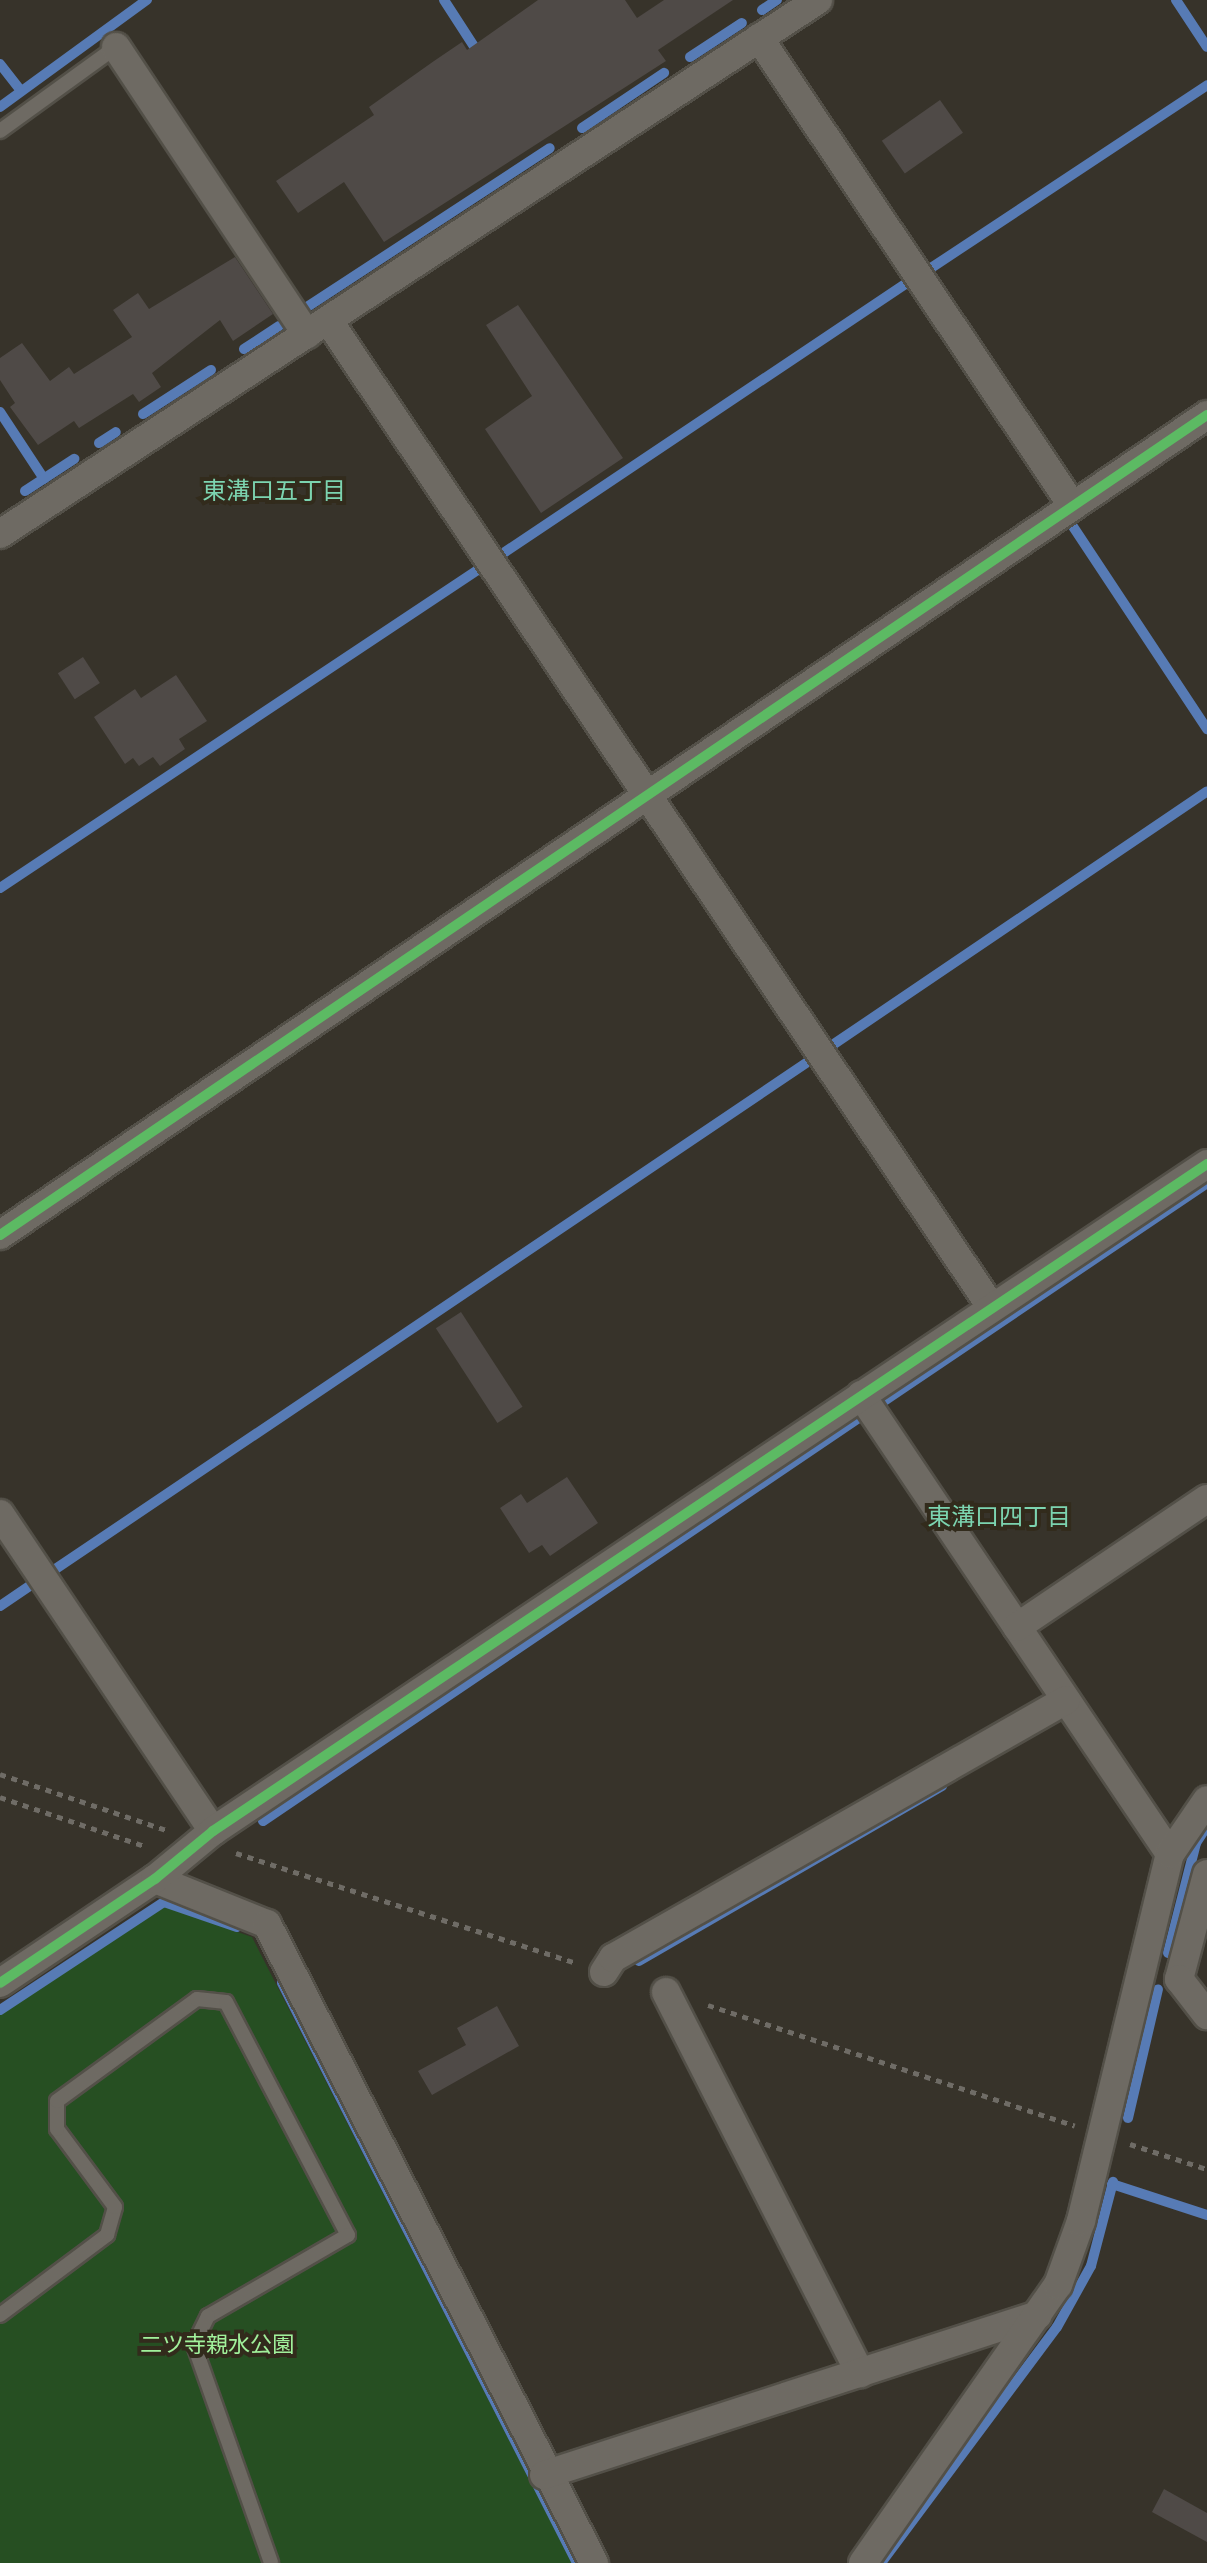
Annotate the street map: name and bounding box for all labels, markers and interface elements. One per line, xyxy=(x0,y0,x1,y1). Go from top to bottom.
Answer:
district label: 東溝口五丁目 xyxy=(202,478,346,506)
district label: 東溝口四丁目 xyxy=(927,1504,1071,1532)
park label: 二ツ寺親水公園 xyxy=(140,2332,294,2358)

